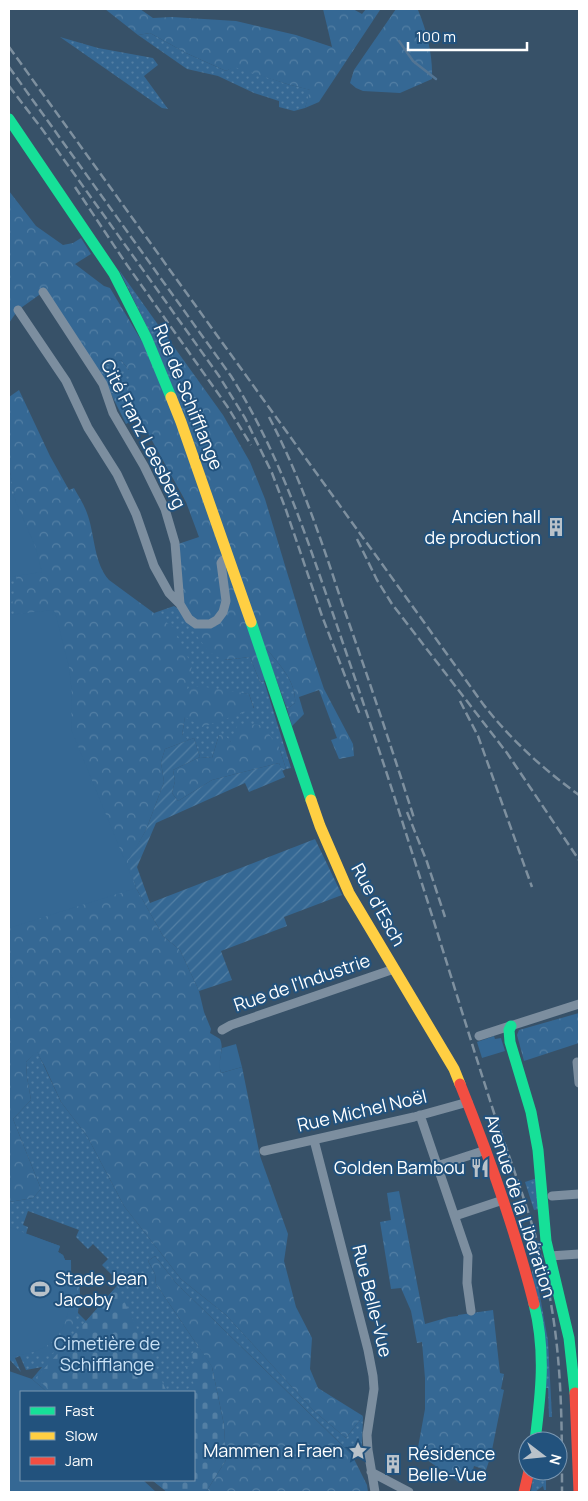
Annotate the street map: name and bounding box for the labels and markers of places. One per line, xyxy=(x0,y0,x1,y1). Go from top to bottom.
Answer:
place label: Ancien hall de production xyxy=(425,504,541,549)
building icon: Ancien hall de production xyxy=(545,516,567,538)
place label: Golden Bambou xyxy=(334,1155,465,1179)
restaurant icon: Golden Bambou xyxy=(469,1157,491,1179)
place label: Stade Jean Jacoby xyxy=(55,1266,147,1311)
sports icon: Stade Jean Jacoby xyxy=(29,1278,51,1300)
place label: Mammen a Fraen xyxy=(203,1438,343,1462)
place icon: Mammen a Fraen xyxy=(347,1440,369,1462)
place label: Résidence Belle-Vue xyxy=(408,1441,495,1486)
building icon: Résidence Belle-Vue xyxy=(382,1453,404,1475)

